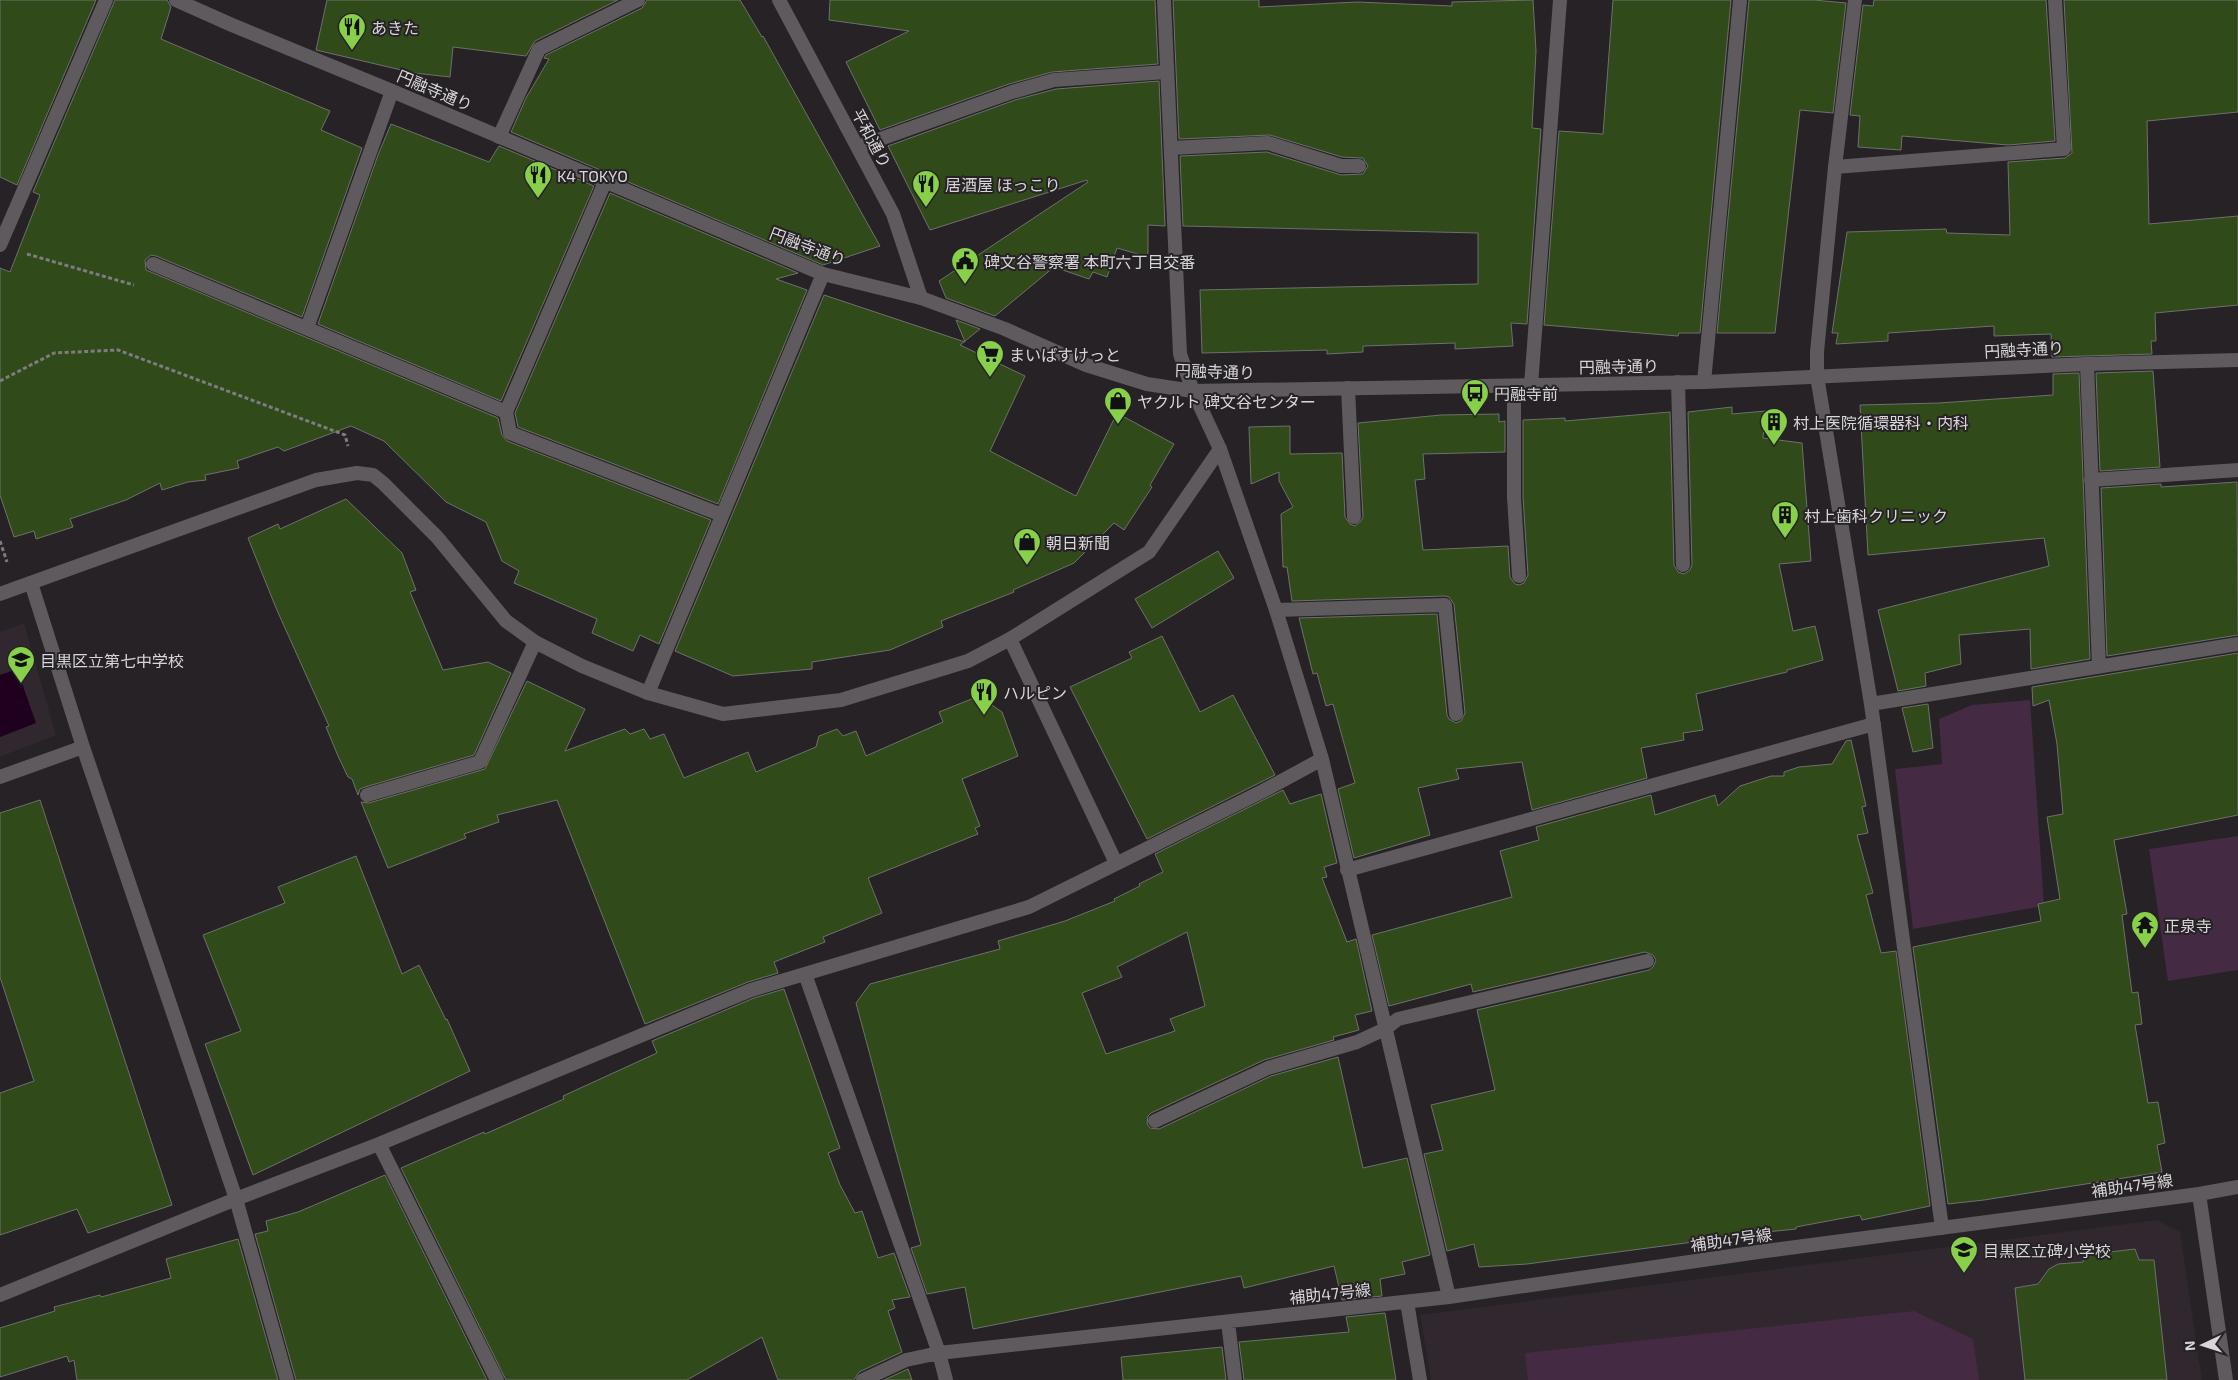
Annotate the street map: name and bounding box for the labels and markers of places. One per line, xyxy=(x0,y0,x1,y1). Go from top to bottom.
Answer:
restaurant icon: あきた xyxy=(337,12,367,51)
place label: あきた xyxy=(371,18,419,37)
restaurant icon: K4 TOKYO xyxy=(523,160,553,199)
place label: K4 TOKYO xyxy=(557,166,628,185)
restaurant icon: 居酒屋 ほっこり xyxy=(911,169,941,208)
place label: 居酒屋 ほっこり xyxy=(945,175,1061,194)
public building icon: 碑文谷警察署 本町六丁目交番 xyxy=(950,246,980,285)
place label: 碑文谷警察署 本町六丁目交番 xyxy=(984,252,1196,271)
supermarket icon: まいばすけっと xyxy=(975,339,1005,378)
place label: まいばすけっと xyxy=(1009,345,1121,364)
bus stop icon: 円融寺前 xyxy=(1460,378,1490,417)
place label: 円融寺前 xyxy=(1494,384,1558,403)
shop icon: ヤクルト 碑文谷センター xyxy=(1103,386,1133,425)
place label: ヤクルト 碑文谷センター xyxy=(1137,392,1316,411)
building icon: 村上医院循環器科・内科 xyxy=(1759,407,1789,446)
place label: 村上医院循環器科・内科 xyxy=(1793,413,1969,432)
building icon: 村上歯科クリニック xyxy=(1770,500,1800,539)
place label: 村上歯科クリニック xyxy=(1804,506,1948,525)
shop icon: 朝日新聞 xyxy=(1012,527,1042,566)
place label: 朝日新聞 xyxy=(1046,533,1110,552)
school or university icon: 目黒区立第七中学校 xyxy=(6,645,36,684)
place label: 目黒区立第七中学校 xyxy=(40,651,184,670)
restaurant icon: ハルピン xyxy=(969,677,999,716)
place label: ハルピン xyxy=(1003,683,1067,702)
temple icon: 正泉寺 xyxy=(2130,910,2160,949)
place label: 正泉寺 xyxy=(2164,916,2212,935)
school or university icon: 目黒区立碑小学校 xyxy=(1949,1235,1979,1274)
place label: 目黒区立碑小学校 xyxy=(1983,1241,2111,1260)

